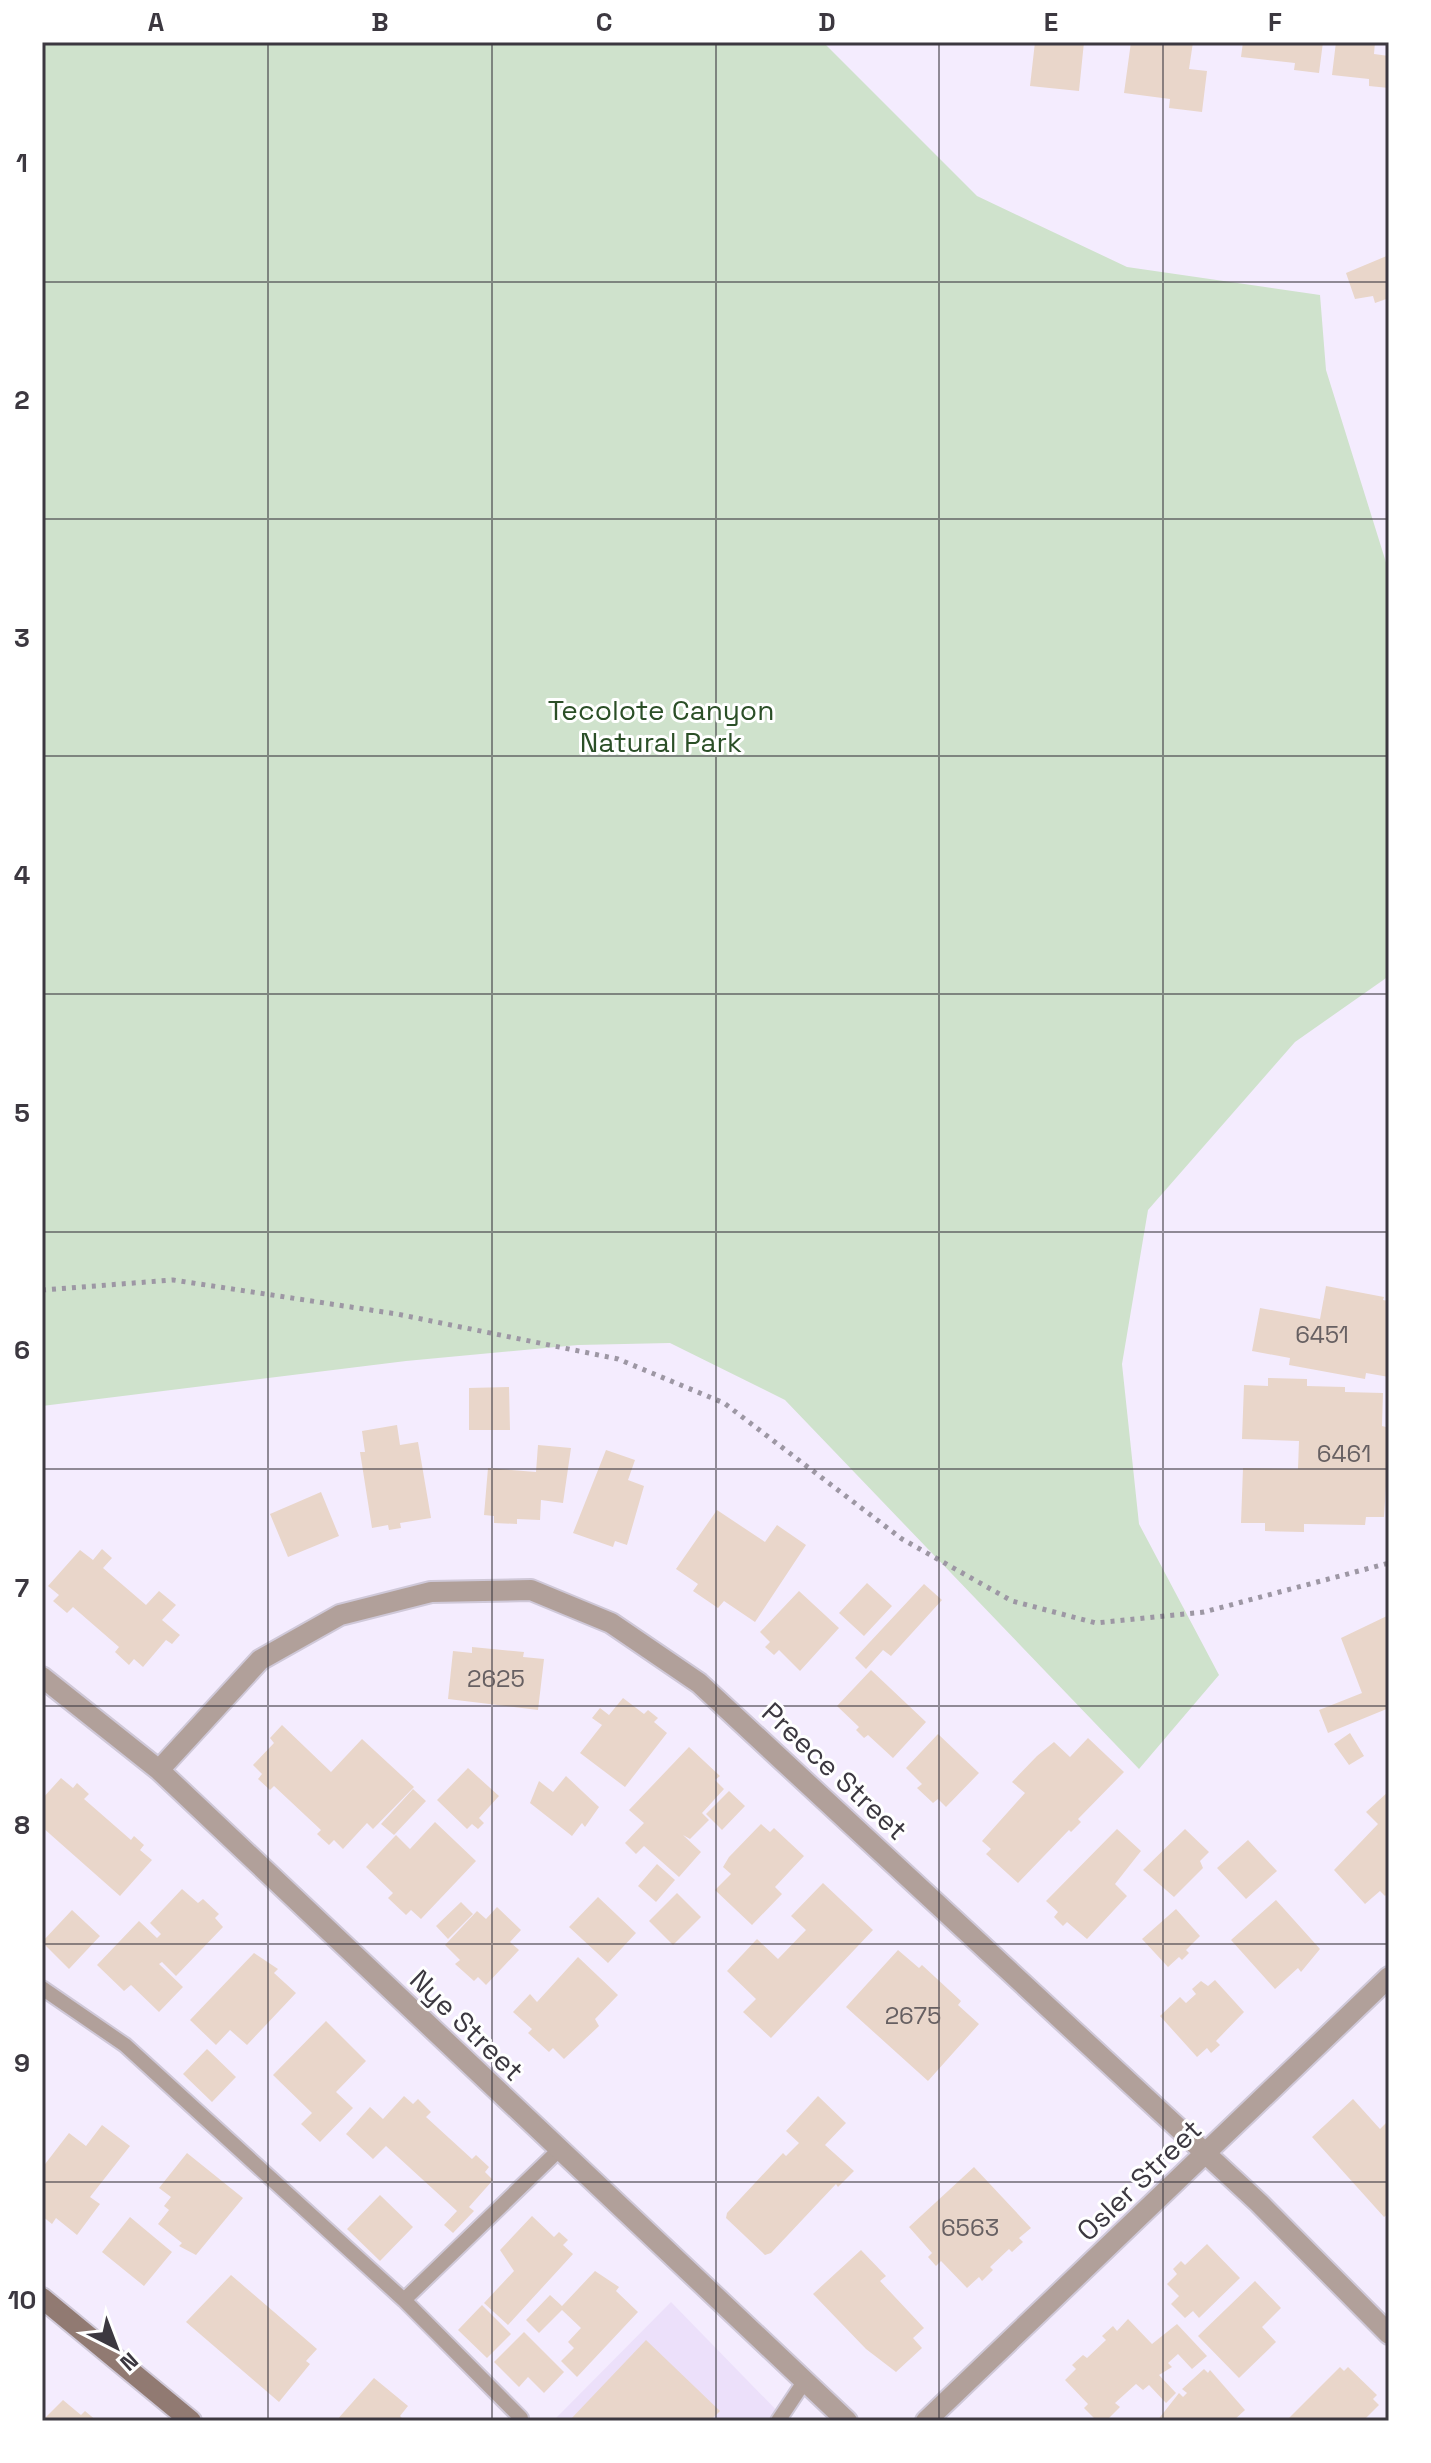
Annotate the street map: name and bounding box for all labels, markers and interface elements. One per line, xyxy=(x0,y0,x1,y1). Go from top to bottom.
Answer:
text: A xyxy=(148,5,165,39)
text: B xyxy=(371,5,389,39)
text: C xyxy=(596,5,612,39)
text: D xyxy=(818,5,836,39)
text: E xyxy=(1044,5,1058,39)
text: F xyxy=(1268,5,1282,39)
text: 1 xyxy=(16,146,28,180)
text: 2 xyxy=(14,383,30,417)
text: 3 xyxy=(14,621,30,655)
park label: Tecolote Canyon Natural Park xyxy=(548,692,774,760)
text: 4 xyxy=(14,858,30,892)
text: 5 xyxy=(14,1096,30,1130)
house number: 6451 xyxy=(1295,1319,1349,1350)
text: 6 xyxy=(14,1333,30,1367)
house number: 6461 xyxy=(1317,1438,1371,1469)
text: 7 xyxy=(15,1571,29,1605)
house number: 2625 xyxy=(467,1663,525,1694)
street label: Preece Street xyxy=(755,1694,915,1848)
text: 8 xyxy=(14,1808,30,1842)
street label: Nye Street xyxy=(402,1962,532,2088)
house number: 2675 xyxy=(885,2000,941,2031)
text: 9 xyxy=(14,2046,30,2080)
street label: Osler Street xyxy=(1069,2111,1209,2249)
house number: 6563 xyxy=(941,2212,999,2243)
text: 10 xyxy=(8,2283,36,2317)
north arrow xyxy=(76,2307,156,2387)
text: N xyxy=(115,2347,144,2377)

